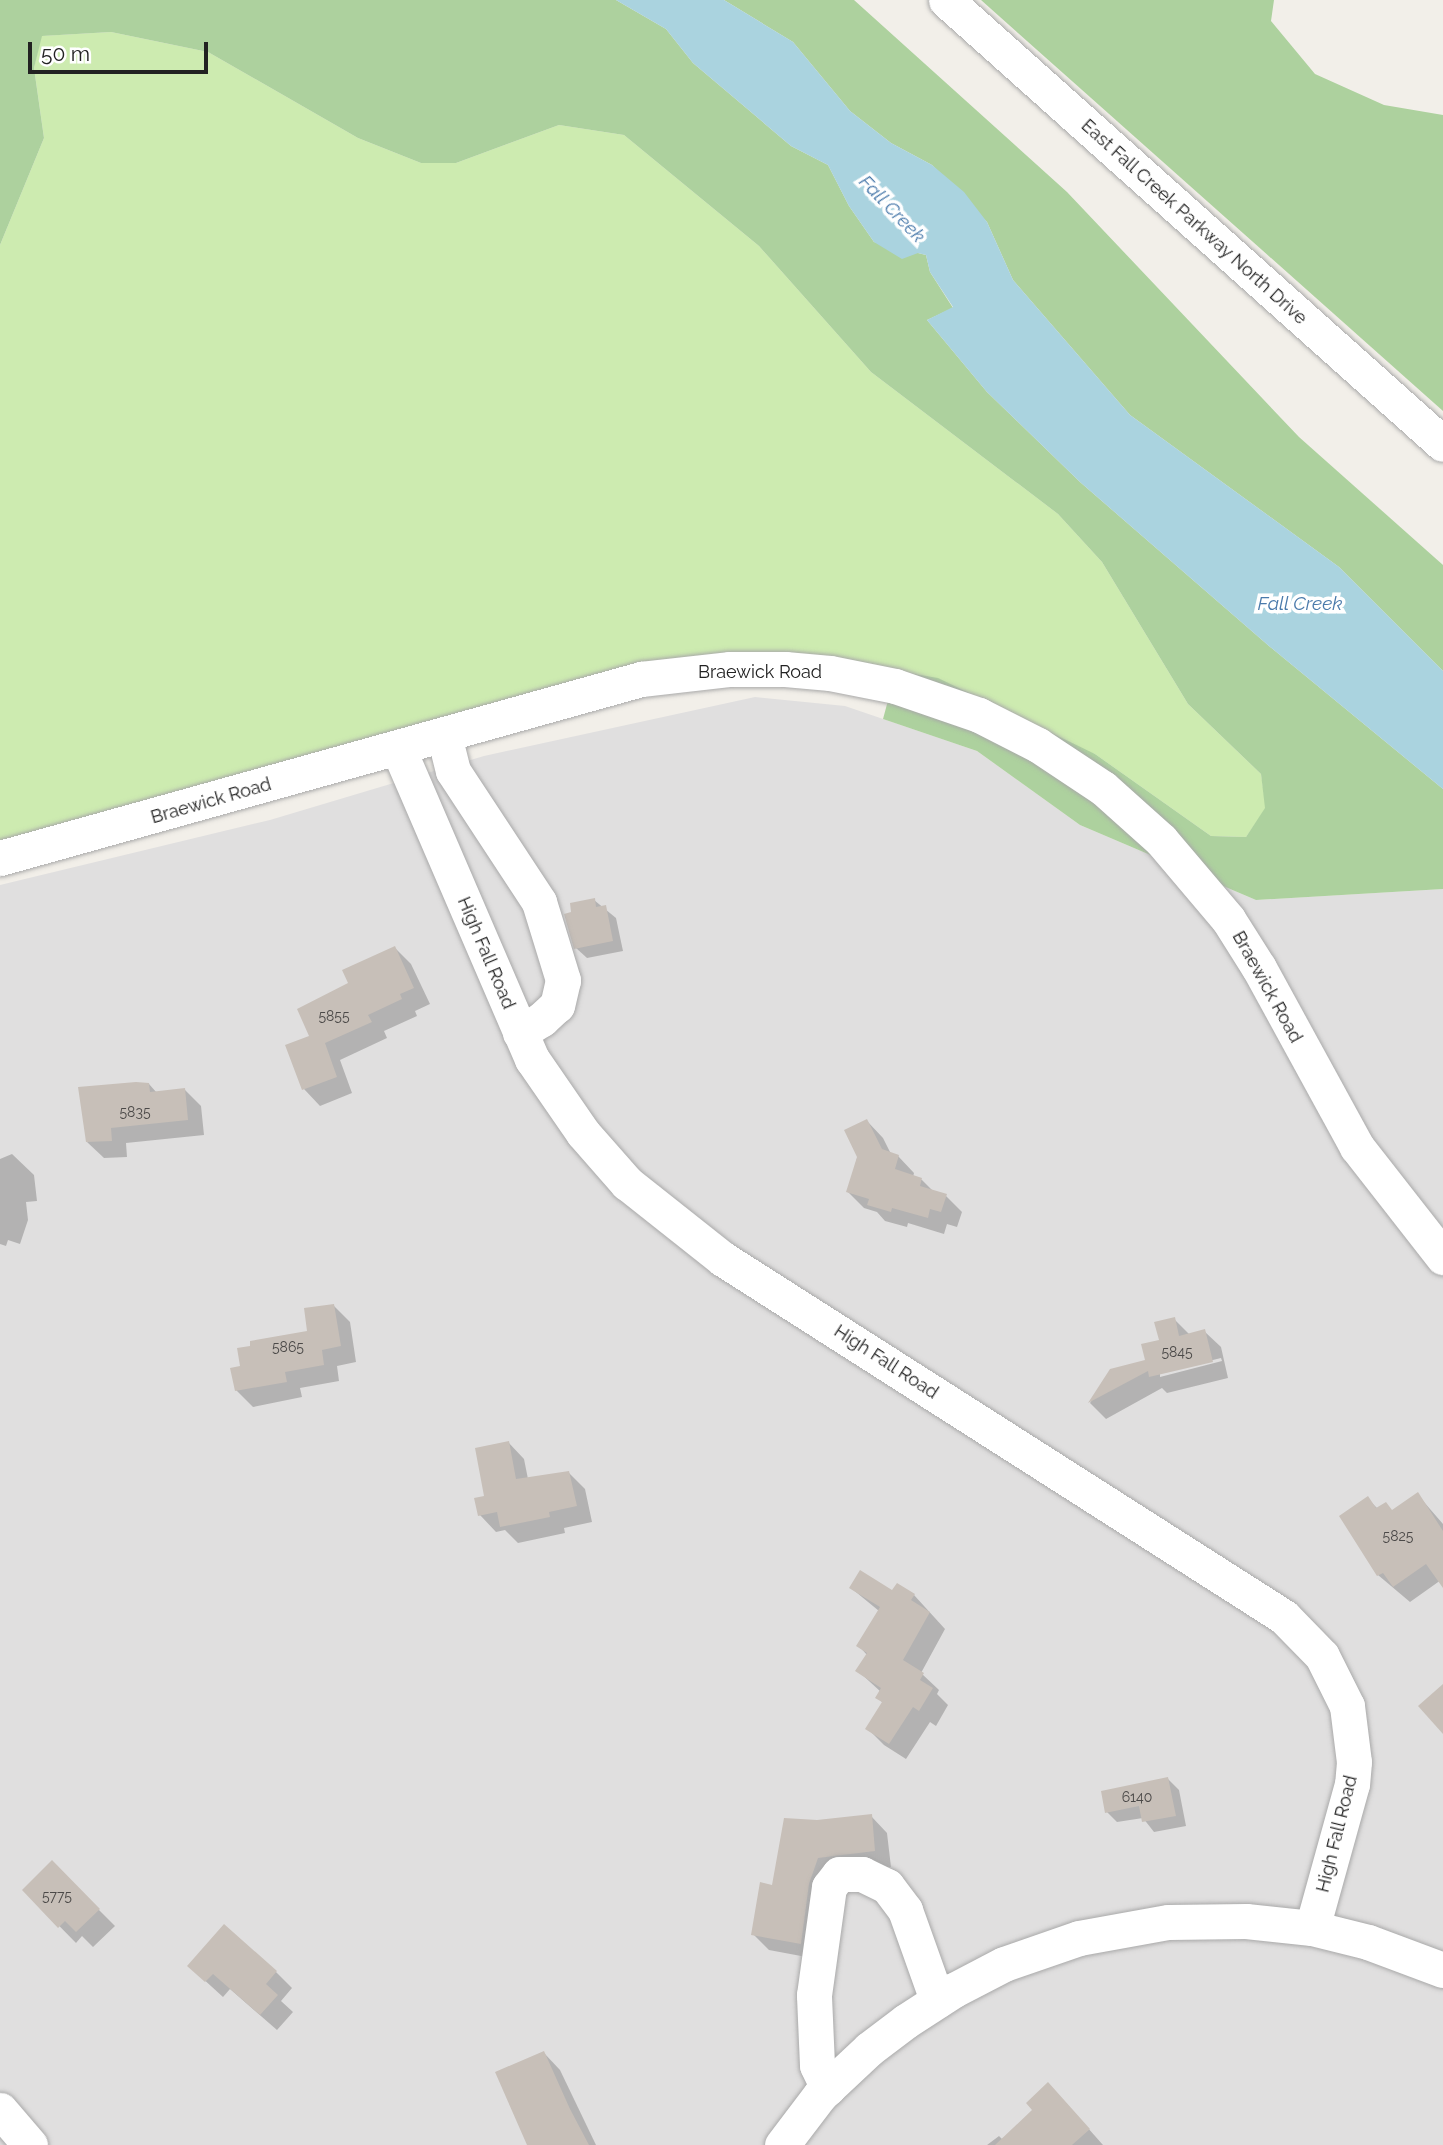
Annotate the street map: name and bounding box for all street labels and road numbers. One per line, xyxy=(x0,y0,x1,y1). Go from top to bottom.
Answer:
street label: East Fall Creek Parkway North Drive xyxy=(1076,115,1312,329)
street label: Braewick Road xyxy=(698,661,822,683)
street label: Braewick Road xyxy=(148,774,274,828)
street label: High Fall Road xyxy=(453,893,519,1013)
street label: Braewick Road xyxy=(1227,927,1307,1047)
street label: High Fall Road xyxy=(830,1320,942,1404)
street label: High Fall Road xyxy=(1312,1773,1362,1895)

